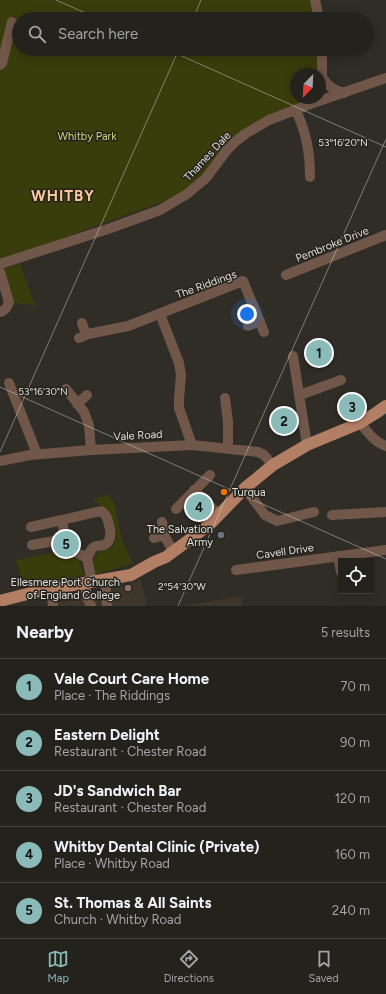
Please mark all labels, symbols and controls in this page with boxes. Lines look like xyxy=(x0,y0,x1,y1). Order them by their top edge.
search box xyxy=(12,12,374,56)
icon: search xyxy=(26,23,48,45)
text: Search here xyxy=(58,25,138,43)
north arrow xyxy=(290,68,326,104)
street label: Thames Dale xyxy=(181,129,233,184)
park label: Whitby Park xyxy=(57,130,117,143)
text: 53°16'20"N xyxy=(318,136,368,149)
district label: WHITBY xyxy=(31,187,95,205)
street label: Pembroke Drive xyxy=(294,224,371,265)
street label: The Riddings xyxy=(174,267,238,301)
your location xyxy=(237,304,257,324)
pin: 1 xyxy=(306,338,332,368)
text: 53°16'30"N xyxy=(18,385,68,398)
pin: 3 xyxy=(339,392,365,422)
pin: 2 xyxy=(271,406,297,436)
street label: Vale Road xyxy=(113,428,163,443)
place label: Turqua xyxy=(232,486,266,499)
marker: Turqua xyxy=(219,487,229,497)
pin: 4 xyxy=(186,492,212,522)
place label: The Salvation Army xyxy=(147,523,213,549)
pin: 5 xyxy=(53,529,79,559)
marker: The Salvation Army xyxy=(216,530,226,540)
street label: Cavell Drive xyxy=(255,541,315,562)
map controls xyxy=(338,558,374,594)
button: locate xyxy=(338,558,374,594)
place label: Ellesmere Port Church of England College xyxy=(10,576,120,602)
text: 2°54'30"W xyxy=(158,580,206,593)
marker: Ellesmere Port Church of England College xyxy=(123,583,133,593)
text: Nearby xyxy=(16,622,74,642)
text: 5 results xyxy=(321,625,370,640)
text: Vale Court Care Home xyxy=(54,670,209,688)
text: 1 xyxy=(26,679,32,694)
text: 70 m xyxy=(340,679,370,694)
text: Place · The Riddings xyxy=(54,688,170,703)
text: Eastern Delight xyxy=(54,726,160,744)
text: 2 xyxy=(25,735,33,750)
text: 90 m xyxy=(340,735,370,750)
text: Restaurant · Chester Road xyxy=(54,744,206,759)
text: JD's Sandwich Bar xyxy=(54,782,181,800)
text: 3 xyxy=(25,791,33,806)
text: 120 m xyxy=(335,791,370,806)
text: Restaurant · Chester Road xyxy=(54,800,206,815)
text: Whitby Dental Clinic (Private) xyxy=(54,838,260,856)
text: 4 xyxy=(25,847,33,862)
text: 160 m xyxy=(335,847,370,862)
text: Place · Whitby Road xyxy=(54,856,170,871)
text: St. Thomas & All Saints xyxy=(54,894,212,912)
text: 5 xyxy=(25,903,33,918)
text: 240 m xyxy=(332,903,370,918)
text: Church · Whitby Road xyxy=(54,912,181,927)
tab: Map xyxy=(47,948,69,985)
tab: Directions xyxy=(164,948,214,985)
tab: Saved xyxy=(308,948,339,985)

